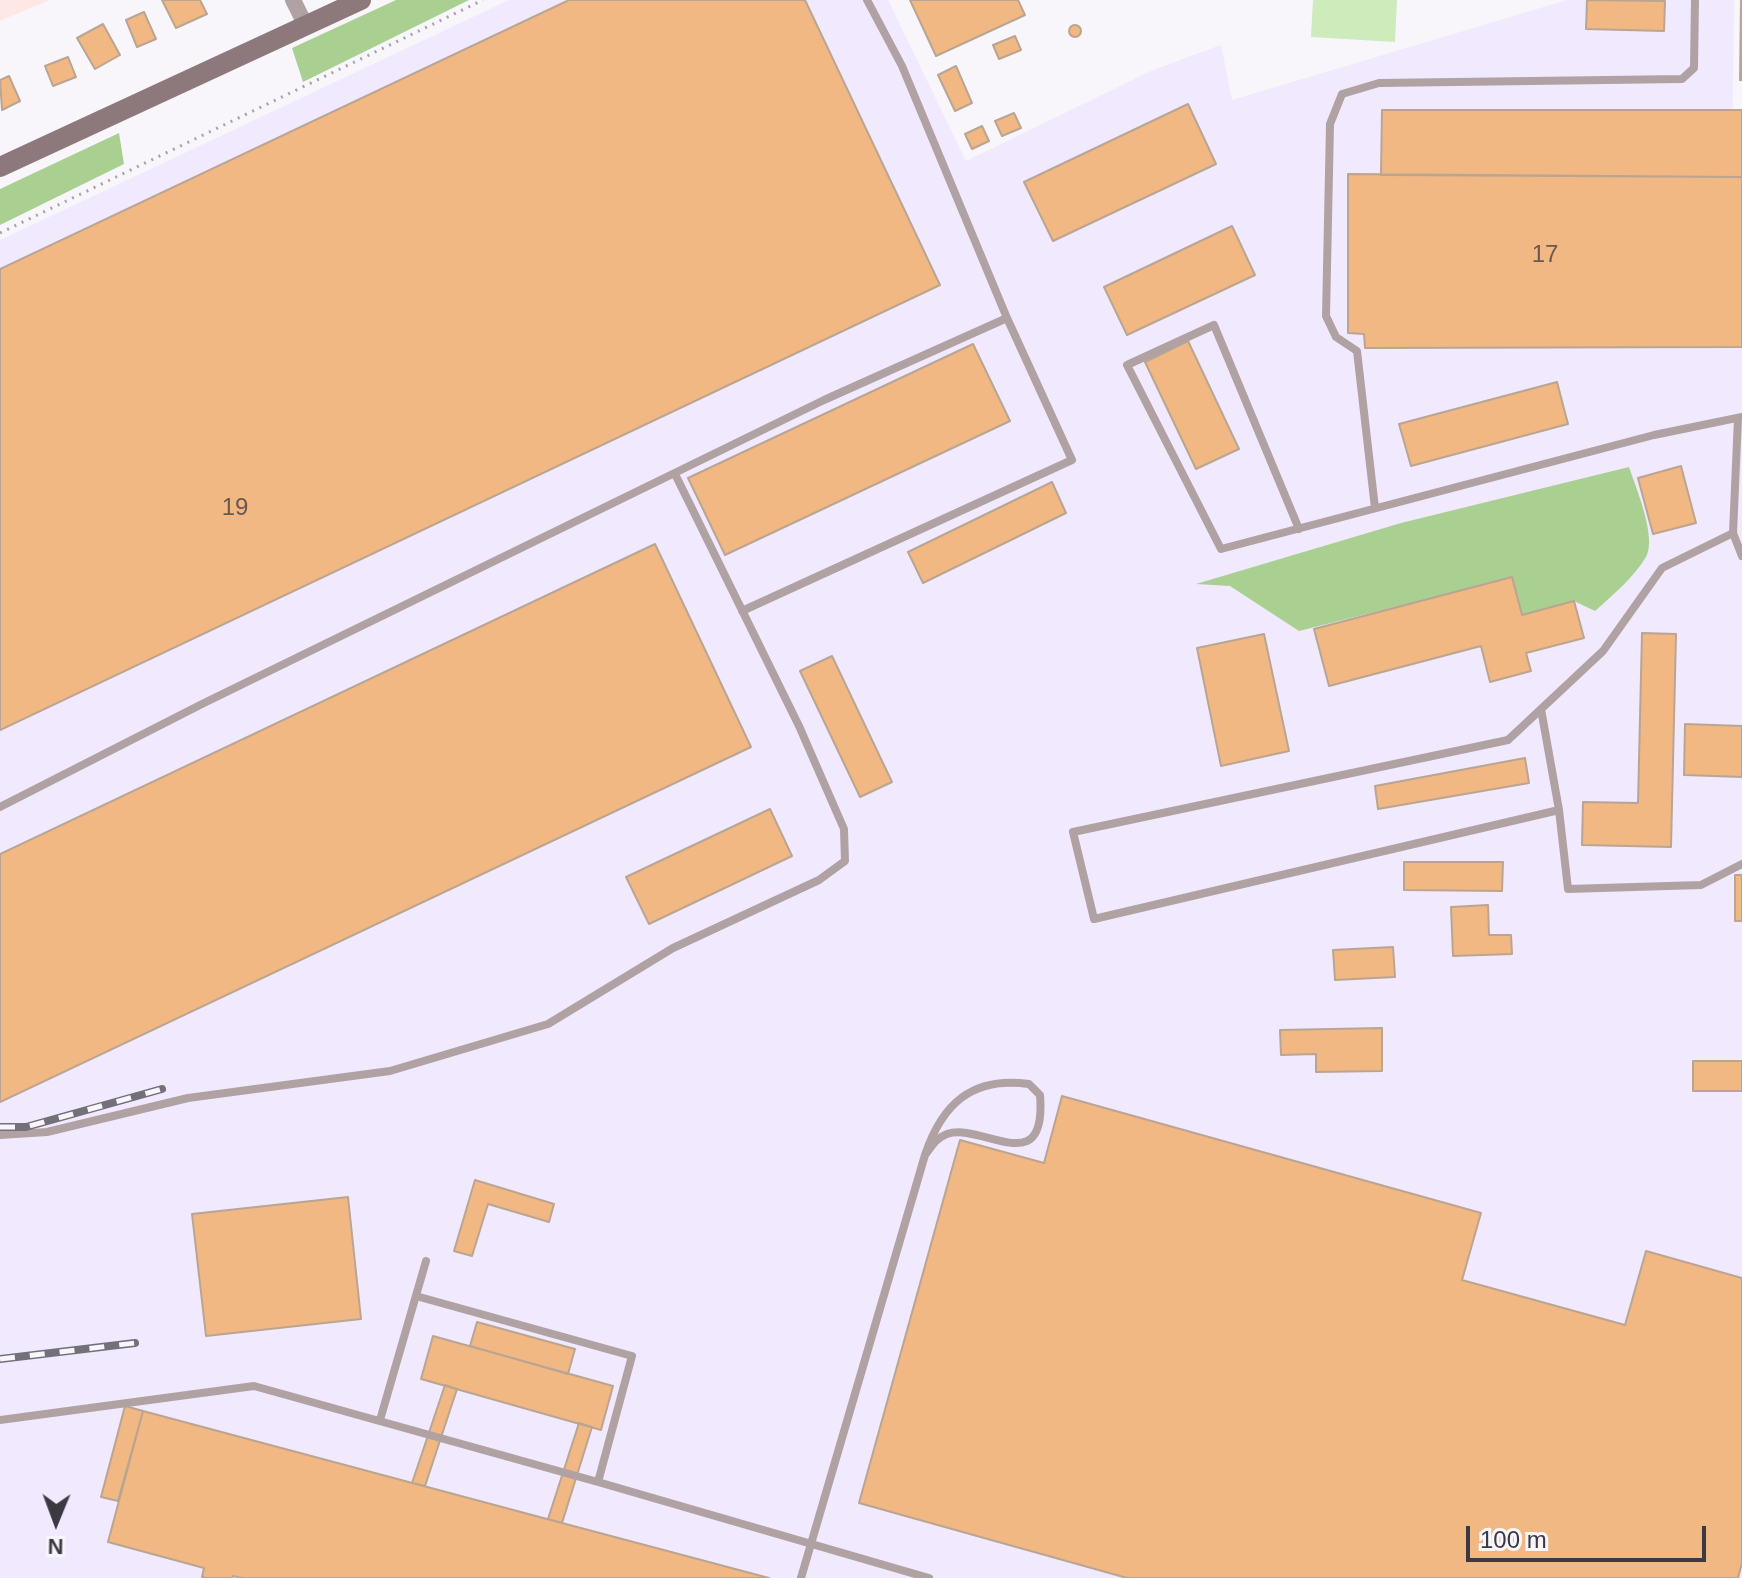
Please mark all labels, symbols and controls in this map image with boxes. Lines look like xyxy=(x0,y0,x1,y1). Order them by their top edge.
house number: 17 xyxy=(1532,241,1558,269)
house number: 19 xyxy=(222,494,248,522)
north arrow xyxy=(16,1482,96,1562)
scale bar xyxy=(1470,1510,1710,1560)
text: 100 m xyxy=(1480,1526,1547,1553)
text: N xyxy=(47,1534,64,1559)

